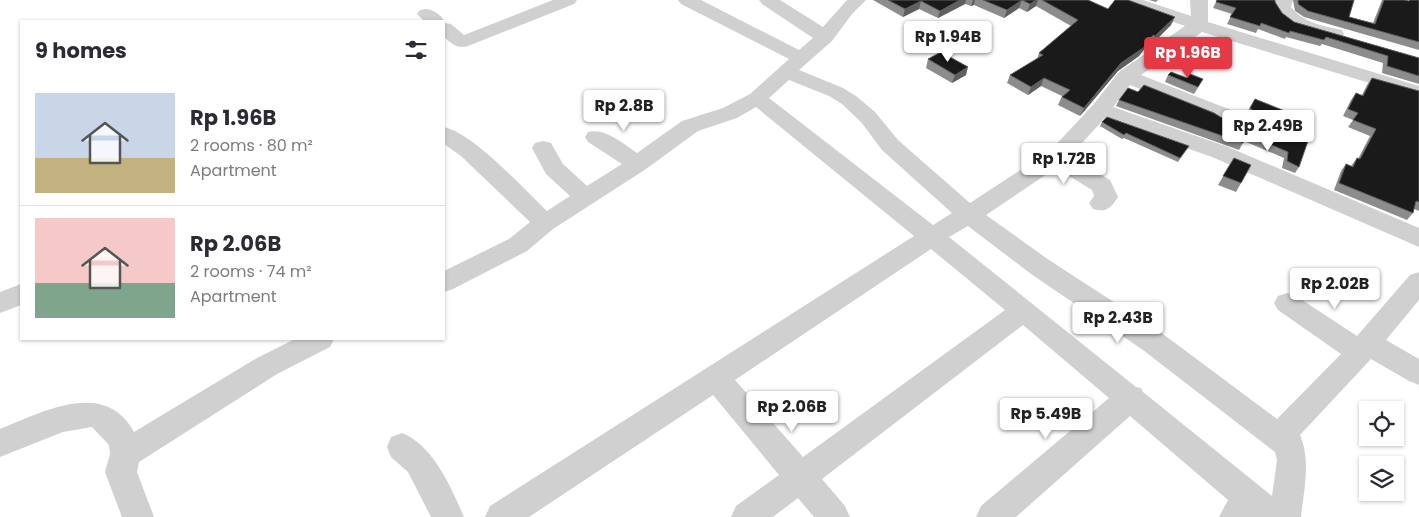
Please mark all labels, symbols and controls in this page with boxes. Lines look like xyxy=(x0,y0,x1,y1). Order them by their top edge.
pin: Rp 1.94B xyxy=(896,20,1000,63)
text: Rp 1.94B xyxy=(915,25,981,48)
text: 9 homes xyxy=(35,36,127,65)
icon: filters xyxy=(402,36,430,64)
pin: Rp 1.96B xyxy=(1136,36,1240,79)
text: Rp 1.96B xyxy=(1155,41,1221,64)
pin: Rp 2.8B xyxy=(578,90,670,132)
text: Rp 2.8B xyxy=(594,94,654,117)
text: Rp 1.96B xyxy=(190,103,276,132)
pin: Rp 2.49B xyxy=(1216,110,1320,152)
icon: home xyxy=(75,113,135,173)
text: Rp 2.49B xyxy=(1233,114,1303,137)
text: 2 rooms · 80 m² xyxy=(190,134,313,157)
pin: Rp 1.72B xyxy=(1012,142,1116,185)
text: Rp 1.72B xyxy=(1032,147,1096,170)
text: Apartment xyxy=(190,159,277,182)
text: Rp 2.06B xyxy=(190,229,281,258)
icon: home xyxy=(75,238,135,298)
text: 2 rooms · 74 m² xyxy=(190,260,312,283)
pin: Rp 2.02B xyxy=(1283,268,1387,310)
text: Rp 2.02B xyxy=(1301,272,1369,295)
text: Apartment xyxy=(190,285,277,308)
pin: Rp 2.43B xyxy=(1066,302,1170,344)
text: Rp 2.43B xyxy=(1083,306,1153,329)
pin: Rp 2.06B xyxy=(740,390,844,433)
text: Rp 2.06B xyxy=(757,395,827,418)
pin: Rp 5.49B xyxy=(994,398,1098,440)
map controls xyxy=(1359,401,1404,501)
button: locate xyxy=(1359,401,1404,446)
text: Rp 5.49B xyxy=(1011,402,1081,425)
button: layers xyxy=(1359,456,1404,501)

